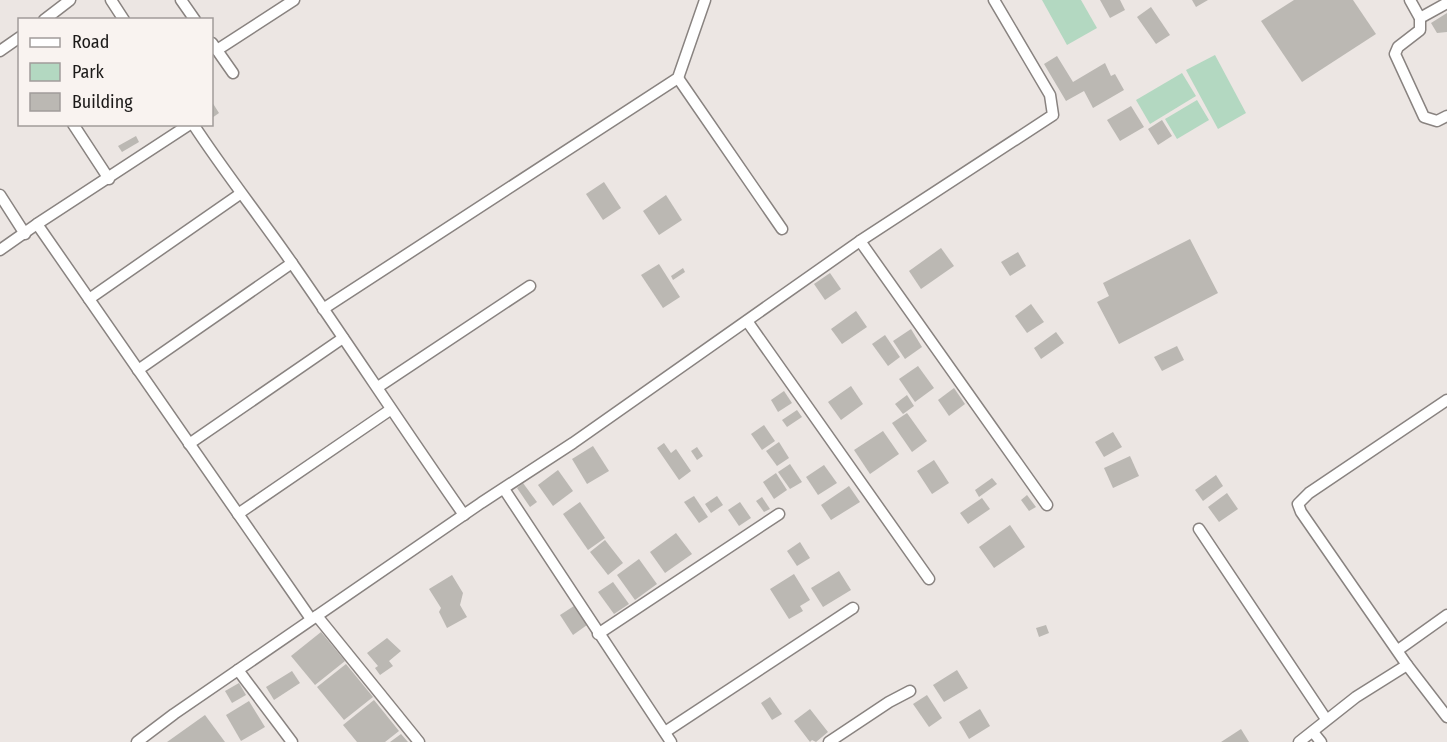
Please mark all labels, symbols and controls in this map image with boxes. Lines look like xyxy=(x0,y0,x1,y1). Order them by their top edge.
legend xyxy=(18,18,213,126)
text: Road xyxy=(72,31,109,53)
text: Park xyxy=(72,61,105,83)
text: Building xyxy=(72,91,133,113)

